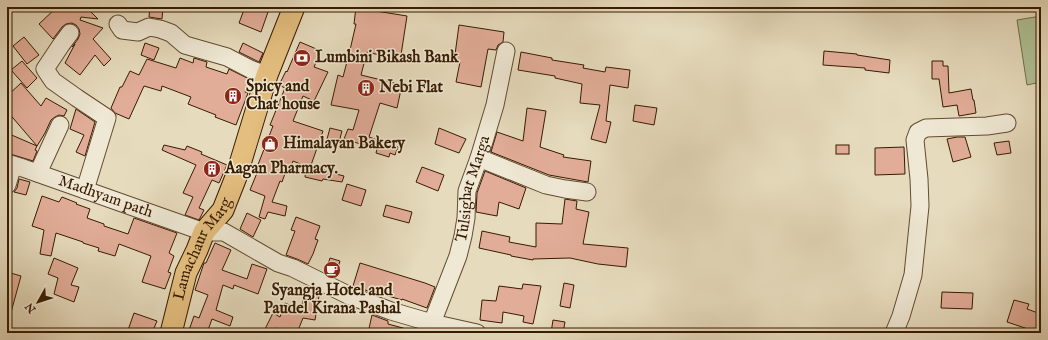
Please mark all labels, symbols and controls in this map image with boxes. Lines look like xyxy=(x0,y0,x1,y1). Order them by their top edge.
bank icon: Lumbini Bikash Bank xyxy=(292,48,312,68)
place label: Lumbini Bikash Bank xyxy=(315,48,459,68)
place label: Spicy and Chat house xyxy=(246,77,321,115)
building icon: Nebi Flat xyxy=(356,78,376,98)
place label: Nebi Flat xyxy=(378,78,443,98)
building icon: Spicy and Chat house xyxy=(223,86,243,106)
street label: Tulsighat Marga xyxy=(452,133,495,244)
shop icon: Himalayan Bakery xyxy=(260,134,280,154)
place label: Himalayan Bakery xyxy=(283,134,406,154)
building icon: Aagan Pharmacy. xyxy=(202,159,222,179)
place label: Aagan Pharmacy. xyxy=(224,159,338,179)
street label: Madhyam path xyxy=(55,171,156,223)
street label: Lamachaur Marg xyxy=(170,195,237,302)
cafe icon: Syangja Hotel and Paudel Kirana Pashal xyxy=(322,260,342,280)
place label: Syangja Hotel and Paudel Kirana Pashal xyxy=(263,281,401,319)
north arrow xyxy=(18,282,58,322)
text: N xyxy=(22,299,40,317)

